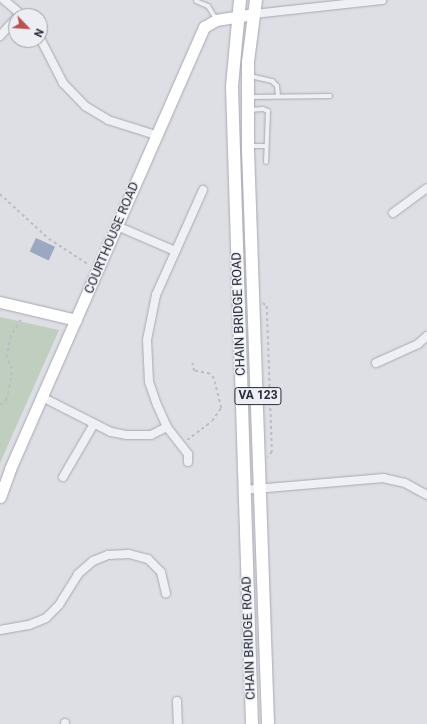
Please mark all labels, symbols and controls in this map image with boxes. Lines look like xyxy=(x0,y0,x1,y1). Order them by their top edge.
north arrow xyxy=(8,8,48,48)
text: N xyxy=(31,27,46,39)
street label: COURTHOUSE ROAD xyxy=(81,180,143,296)
street label: CHAIN BRIDGE ROAD xyxy=(229,252,249,376)
road number: VA 123 xyxy=(234,386,282,406)
street label: CHAIN BRIDGE ROAD xyxy=(239,576,259,700)

